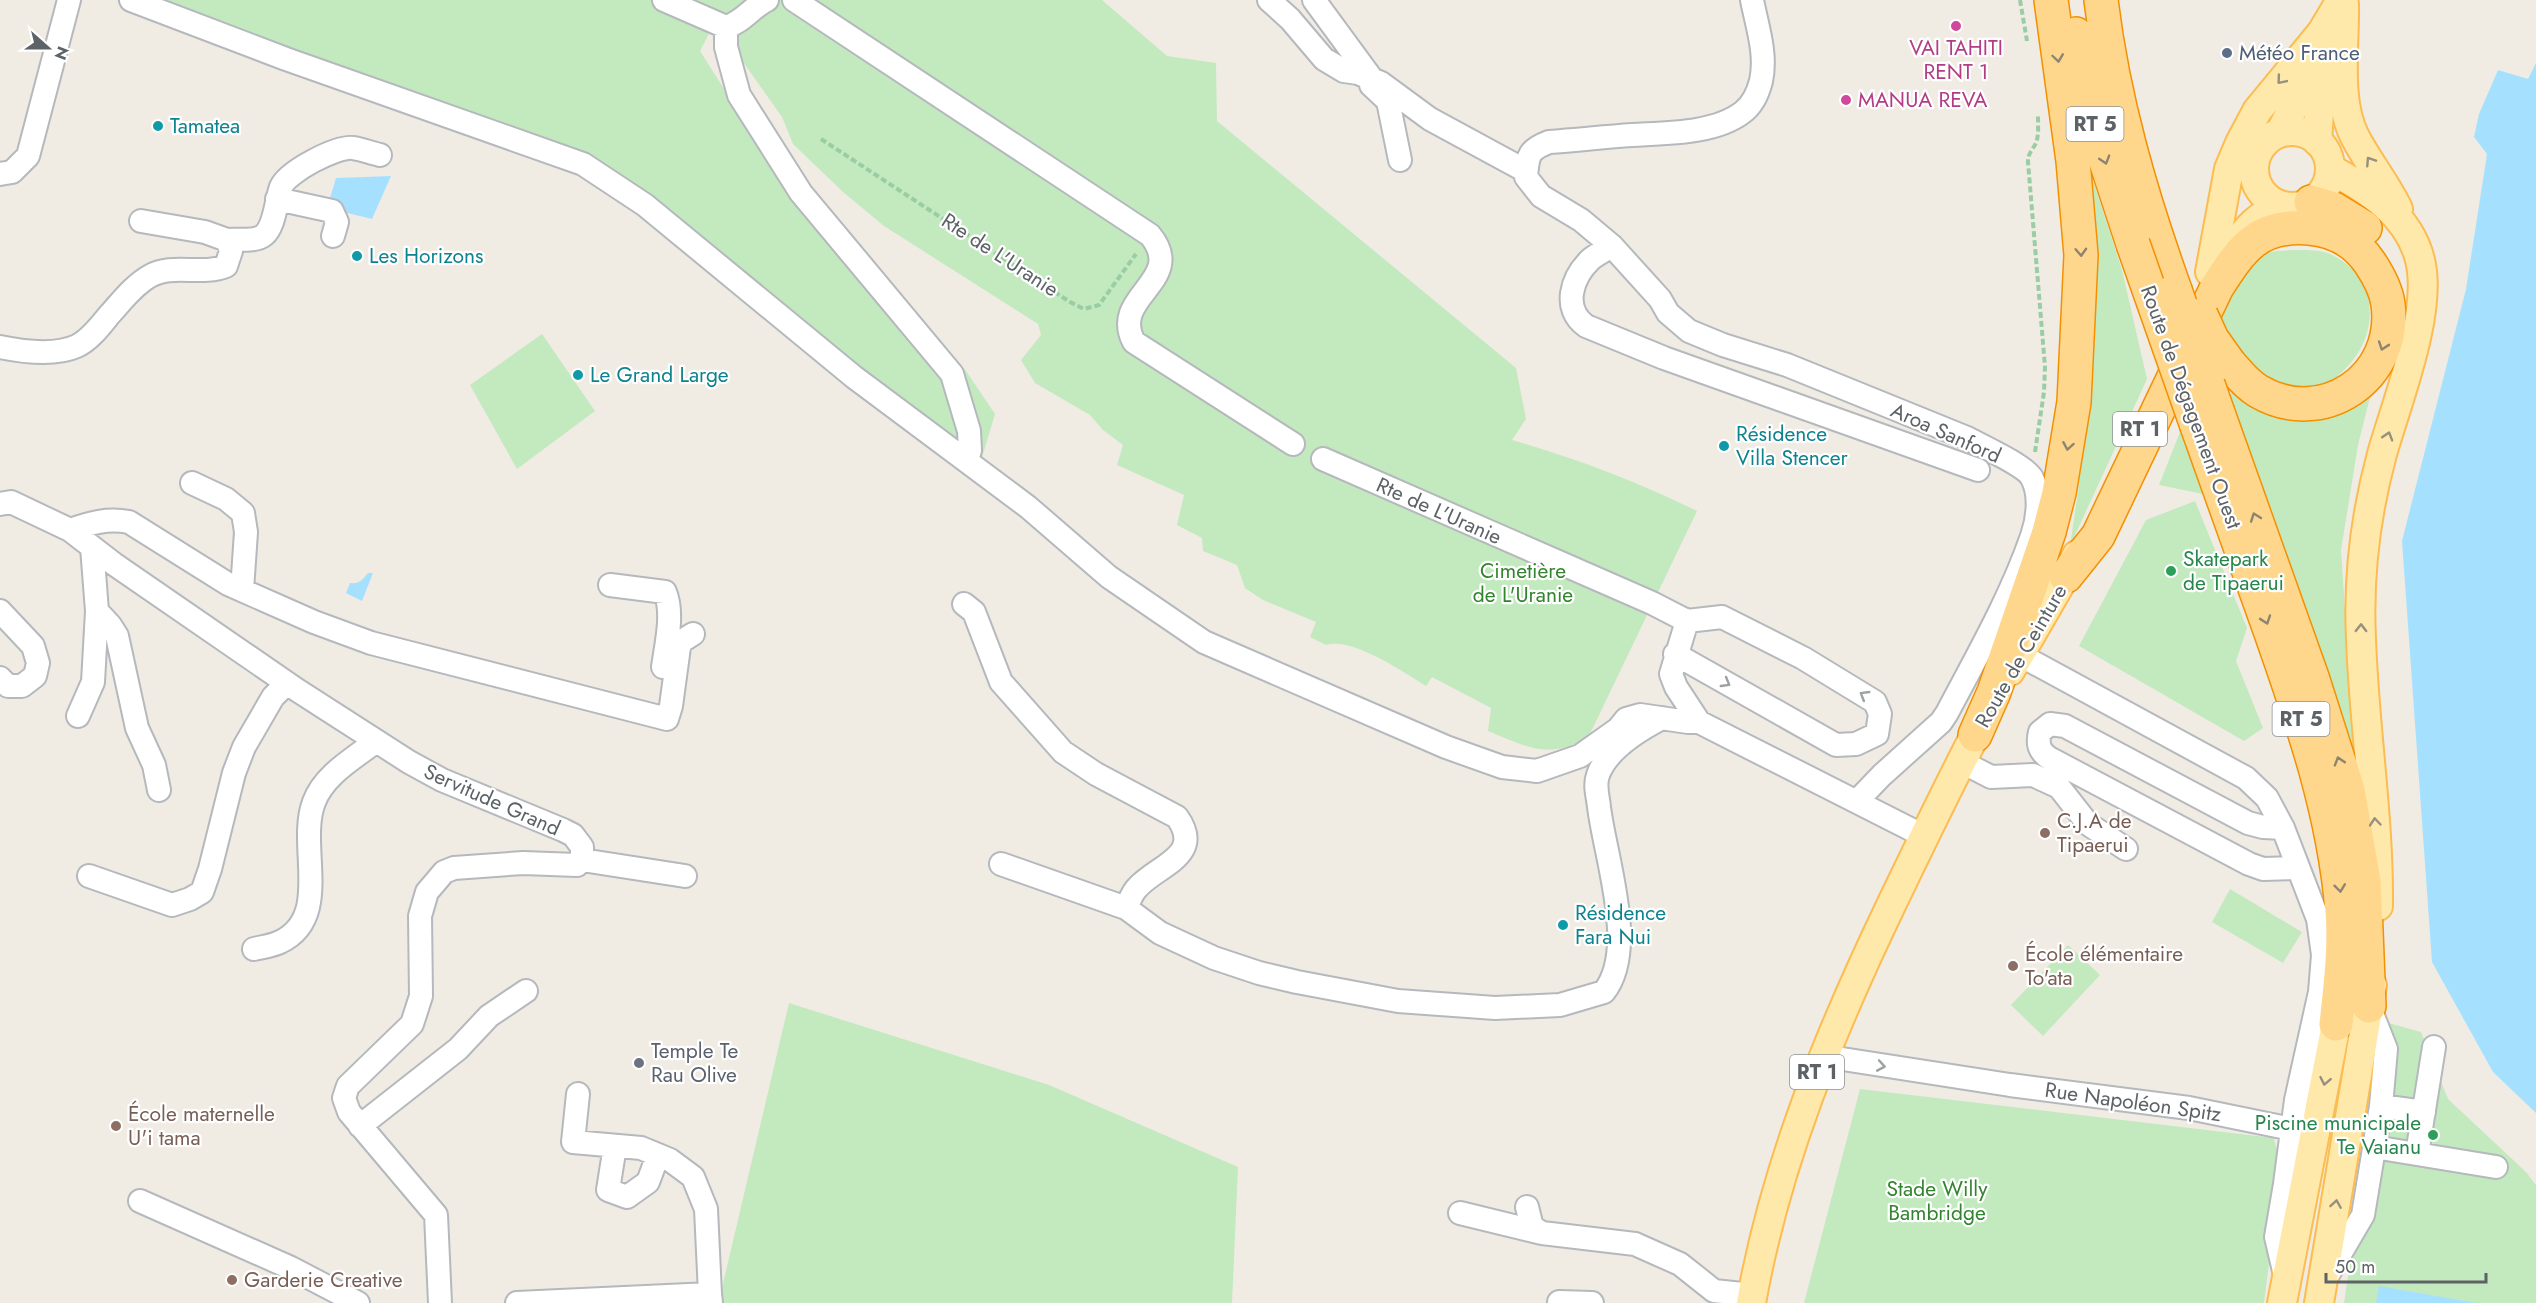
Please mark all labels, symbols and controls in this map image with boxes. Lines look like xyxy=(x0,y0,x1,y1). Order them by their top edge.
north arrow xyxy=(18,18,78,78)
marker: VAI TAHITI RENT 1 xyxy=(1949,19,1963,33)
place label: VAI TAHITI RENT 1 xyxy=(1909,33,2003,87)
place label: Météo France xyxy=(2239,38,2360,68)
text: N xyxy=(49,43,75,63)
marker: Météo France xyxy=(2220,46,2234,60)
one-way arrow xyxy=(2051,53,2063,63)
one-way arrow xyxy=(2277,73,2288,84)
place label: MANUA REVA xyxy=(1858,85,1988,115)
marker: MANUA REVA xyxy=(1839,93,1853,107)
road number: RT 5 xyxy=(2066,107,2124,141)
place label: Tamatea xyxy=(170,111,240,141)
marker: Tamatea xyxy=(151,119,165,133)
one-way arrow xyxy=(2098,154,2110,164)
one-way arrow xyxy=(2366,156,2377,167)
street label: Rte de L'Uranie xyxy=(936,206,1065,304)
place label: Les Horizons xyxy=(369,241,483,271)
one-way arrow xyxy=(2074,247,2087,256)
marker: Les Horizons xyxy=(350,249,364,263)
street label: Route de Dégagement Ouest xyxy=(2133,281,2249,533)
one-way arrow xyxy=(2377,340,2390,351)
place label: Le Grand Large xyxy=(590,360,729,390)
marker: Le Grand Large xyxy=(571,368,585,382)
street label: Aroa Sanford xyxy=(1886,395,2006,471)
road number: RT 1 xyxy=(2113,412,2167,446)
place label: Résidence Villa Stencer xyxy=(1736,419,1849,473)
one-way arrow xyxy=(2381,431,2393,442)
marker: Résidence Villa Stencer xyxy=(1717,439,1731,453)
one-way arrow xyxy=(2062,441,2075,451)
street label: Rte de L'Uranie xyxy=(1372,470,1507,552)
one-way arrow xyxy=(2250,512,2263,523)
place label: Skatepark de Tipaerui xyxy=(2183,544,2284,598)
park label: Cimetière de L'Uranie xyxy=(1473,556,1573,610)
marker: Skatepark de Tipaerui xyxy=(2164,564,2178,578)
street label: Route de Ceinture xyxy=(1968,579,2074,733)
one-way arrow xyxy=(2259,614,2272,625)
one-way arrow xyxy=(2355,623,2367,632)
one-way arrow xyxy=(1720,676,1730,687)
one-way arrow xyxy=(1860,691,1870,703)
road number: RT 5 xyxy=(2272,702,2330,736)
street label: Servitude Grand xyxy=(419,756,565,844)
one-way arrow xyxy=(2334,756,2346,767)
place label: C.J.A de Tipaerui xyxy=(2057,806,2132,860)
one-way arrow xyxy=(2369,818,2382,827)
marker: C.J.A de Tipaerui xyxy=(2038,826,2052,840)
one-way arrow xyxy=(2333,883,2345,893)
place label: Résidence Fara Nui xyxy=(1575,898,1666,952)
marker: Résidence Fara Nui xyxy=(1556,918,1570,932)
place label: École élémentaire To'ata xyxy=(2025,939,2183,993)
marker: École élémentaire To'ata xyxy=(2006,959,2020,973)
place label: Temple Te Rau Olive xyxy=(651,1036,738,1090)
road number: RT 1 xyxy=(1790,1055,1844,1089)
marker: Temple Te Rau Olive xyxy=(632,1056,646,1070)
one-way arrow xyxy=(1876,1059,1885,1071)
street label: Rue Napoléon Spitz xyxy=(2043,1075,2223,1129)
one-way arrow xyxy=(2319,1076,2332,1086)
place label: École maternelle U'i tama xyxy=(128,1099,275,1153)
place label: Piscine municipale Te Vaianu xyxy=(2255,1108,2421,1162)
marker: École maternelle U'i tama xyxy=(109,1119,123,1133)
marker: Piscine municipale Te Vaianu xyxy=(2426,1128,2440,1142)
park label: Stade Willy Bambridge xyxy=(1887,1174,1988,1228)
one-way arrow xyxy=(2329,1199,2342,1209)
scale bar xyxy=(2326,1246,2486,1284)
text: 50 m xyxy=(2335,1254,2375,1280)
place label: Garderie Creative xyxy=(244,1265,403,1295)
marker: Garderie Creative xyxy=(225,1273,239,1287)

